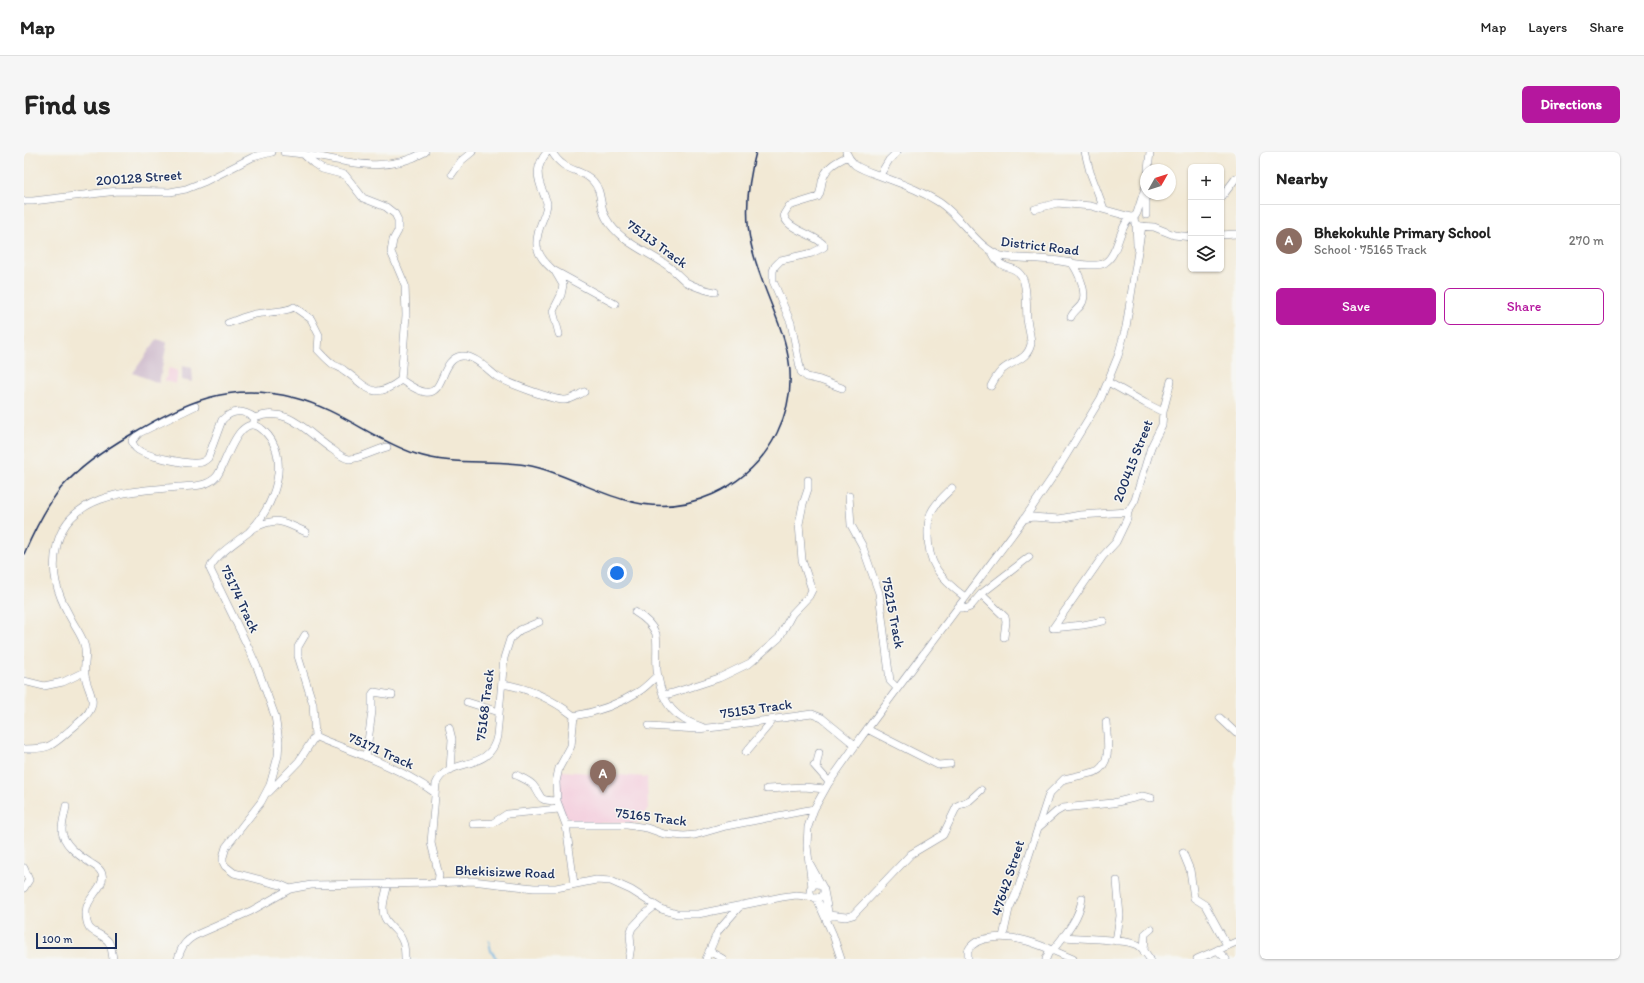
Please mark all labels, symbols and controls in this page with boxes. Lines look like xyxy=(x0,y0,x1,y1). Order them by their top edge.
text: Map xyxy=(20,16,55,39)
text: Map xyxy=(1481,19,1506,36)
text: Layers xyxy=(1528,19,1567,36)
text: Share xyxy=(1589,19,1624,36)
button: Directions xyxy=(1522,86,1620,123)
text: Find us xyxy=(24,87,111,121)
north arrow xyxy=(1140,164,1176,200)
map controls xyxy=(1188,164,1224,272)
button: + xyxy=(1188,164,1224,200)
street label: 200128 Street xyxy=(95,167,183,189)
text: Nearby xyxy=(1276,168,1328,188)
button: − xyxy=(1188,200,1224,236)
street label: 75113 Track xyxy=(623,216,691,272)
text: Bhekokuhle Primary School xyxy=(1314,224,1491,242)
street label: District Road xyxy=(1000,233,1081,259)
text: A xyxy=(1285,233,1293,248)
text: 270 m xyxy=(1569,233,1604,248)
button: layers xyxy=(1188,236,1224,272)
text: School · 75165 Track xyxy=(1314,242,1427,257)
button: Save xyxy=(1276,288,1436,325)
button: Share xyxy=(1444,288,1604,325)
street label: 200415 Street xyxy=(1109,417,1157,505)
street label: 75174 Track xyxy=(217,563,263,636)
your location xyxy=(607,563,627,583)
street label: 75215 Track xyxy=(878,576,908,651)
street label: 75168 Track xyxy=(472,667,498,742)
street label: 75153 Track xyxy=(719,695,794,722)
street label: 75171 Track xyxy=(345,729,417,773)
pin: A xyxy=(590,760,616,793)
street label: 75165 Track xyxy=(614,804,689,830)
street label: 47642 Street xyxy=(988,838,1028,918)
street label: Bhekisizwe Road xyxy=(455,862,556,882)
scale bar xyxy=(36,931,117,950)
text: 100 m xyxy=(42,933,72,946)

